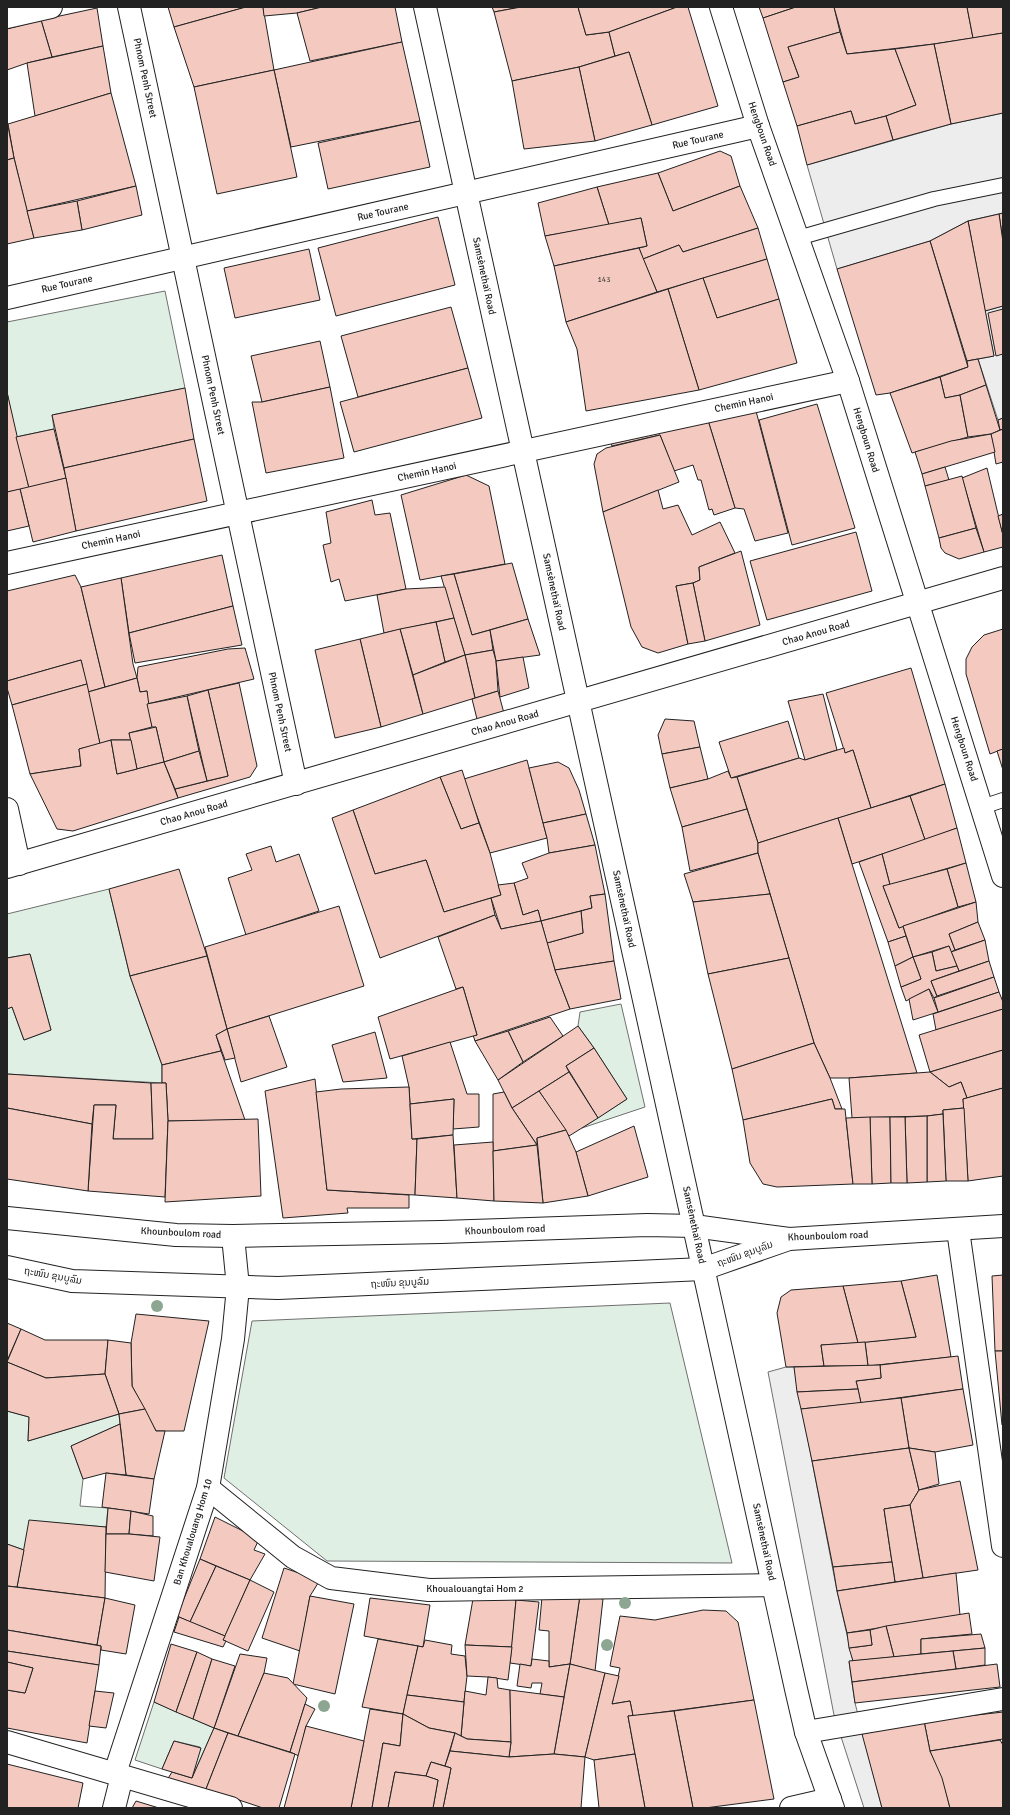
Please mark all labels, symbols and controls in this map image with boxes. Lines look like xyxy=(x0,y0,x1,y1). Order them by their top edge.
street label: Phnom Penh Street xyxy=(131,37,159,120)
street label: Hengboun Road xyxy=(745,100,779,168)
street label: Rue Tourane xyxy=(671,128,725,152)
street label: Rue Tourane xyxy=(356,200,410,224)
street label: Samsènethaï Road xyxy=(470,236,498,316)
street label: Rue Tourane xyxy=(40,272,94,296)
house number: 143 xyxy=(598,274,610,284)
street label: Phnom Penh Street xyxy=(199,354,227,437)
street label: Chemin Hanoi xyxy=(713,391,775,415)
street label: Hengboun Road xyxy=(850,406,882,474)
street label: Chemin Hanoi xyxy=(396,460,458,484)
street label: Chemin Hanoi xyxy=(80,528,142,552)
street label: Samsènethaï Road xyxy=(540,552,568,632)
street label: Chao Anou Road xyxy=(781,618,851,648)
street label: Phnom Penh Street xyxy=(266,671,294,754)
street label: Chao Anou Road xyxy=(470,708,540,738)
street label: Hengboun Road xyxy=(948,715,980,783)
street label: Chao Anou Road xyxy=(159,798,229,828)
street label: Samsènethaï Road xyxy=(610,869,638,949)
street label: Samsènethaï Road xyxy=(680,1185,708,1265)
street label: Khounboulom road xyxy=(464,1223,546,1237)
street label: Khounboulom road xyxy=(140,1225,222,1241)
street label: Khounboulom road xyxy=(787,1229,869,1243)
street label: ຖະໜົນ ຂຸນບູລົມ xyxy=(715,1238,775,1271)
street label: ຖະໜົນ ຂຸນບູລົມ xyxy=(23,1265,83,1288)
street label: ຖະໜົນ ຂຸນບູລົມ xyxy=(370,1275,430,1292)
street label: Ban Khoualouang Hom 10 xyxy=(171,1477,215,1587)
street label: Samsènethaï Road xyxy=(750,1502,778,1582)
street label: Khoualouangtai Hom 2 xyxy=(426,1583,524,1595)

